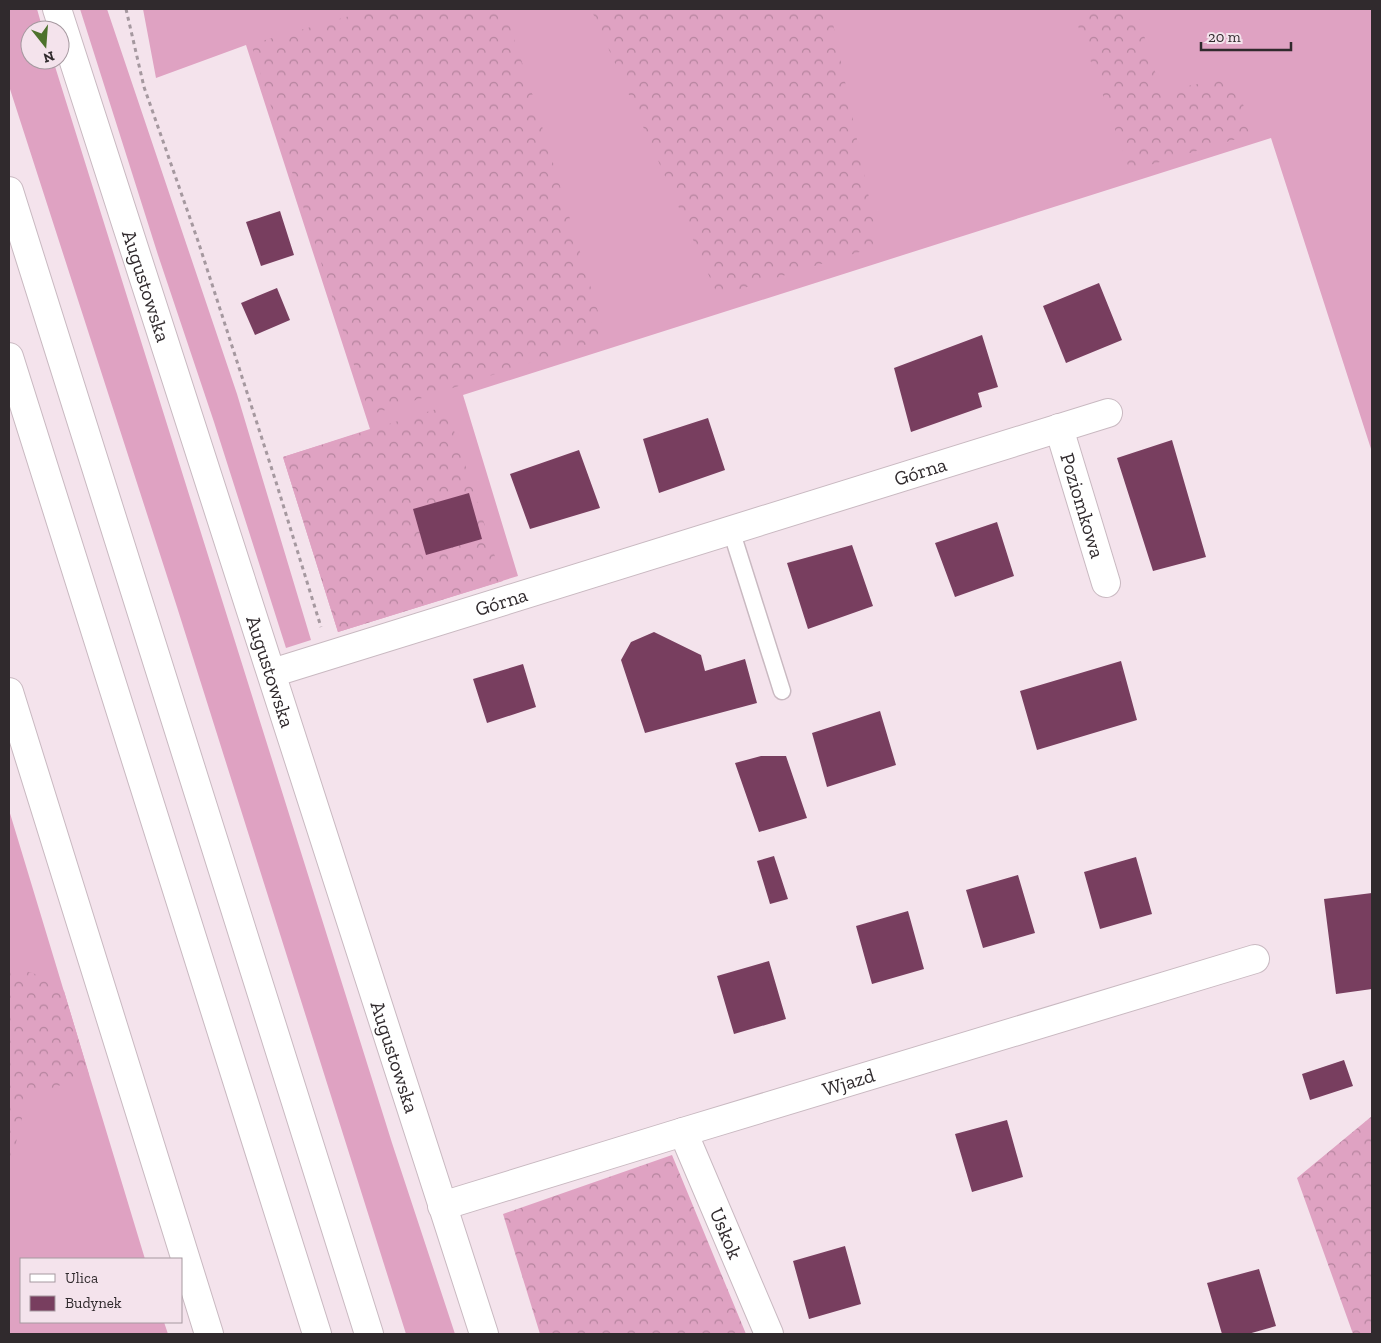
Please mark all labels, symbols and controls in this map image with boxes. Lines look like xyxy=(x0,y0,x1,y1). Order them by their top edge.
north arrow xyxy=(20,20,70,70)
scale bar xyxy=(1201,20,1291,52)
text: 20 m xyxy=(1208,28,1241,46)
text: N xyxy=(41,47,56,67)
street label: Augustowska xyxy=(117,227,176,345)
street label: Poziomkowa xyxy=(1055,450,1110,561)
street label: Górna xyxy=(891,452,950,491)
street label: Górna xyxy=(472,582,531,621)
street label: Augustowska xyxy=(241,612,300,731)
street label: Augustowska xyxy=(365,998,424,1116)
street label: Wjazd xyxy=(819,1063,878,1101)
street label: Uskok xyxy=(705,1204,748,1263)
legend xyxy=(20,1258,182,1323)
text: Ulica xyxy=(65,1269,98,1287)
text: Budynek xyxy=(65,1294,122,1312)

